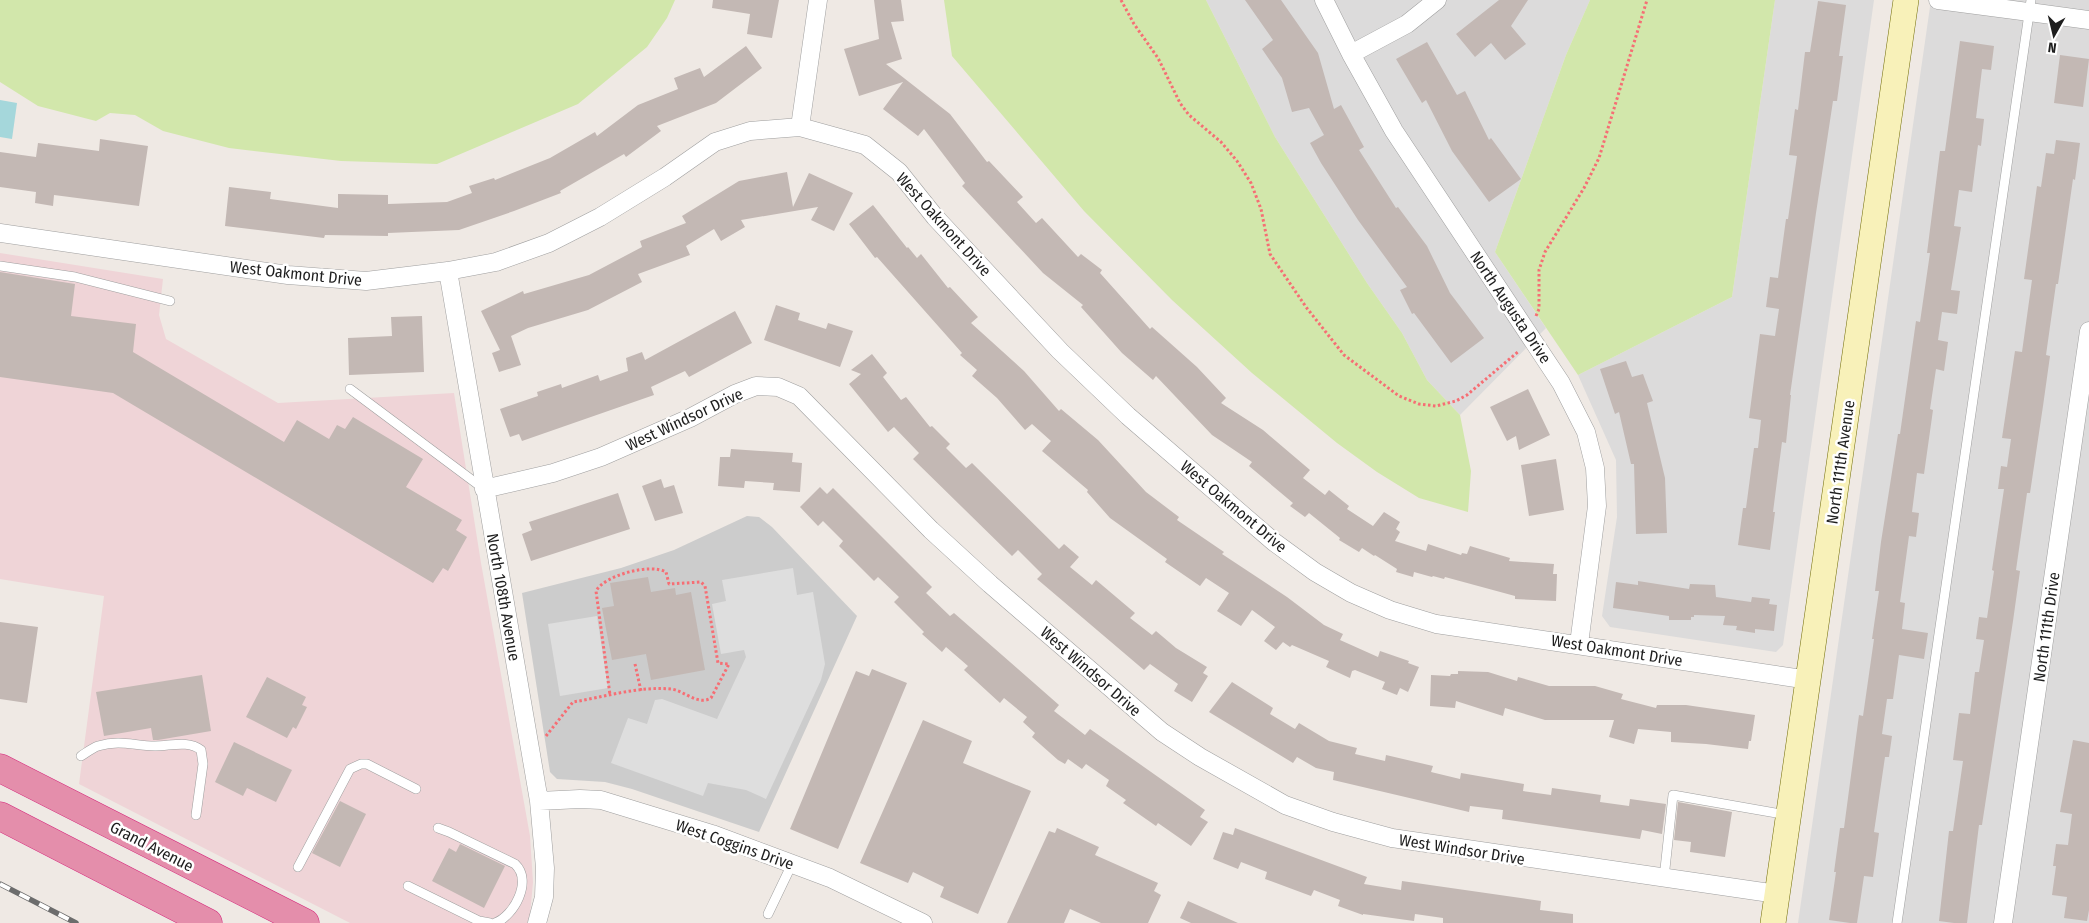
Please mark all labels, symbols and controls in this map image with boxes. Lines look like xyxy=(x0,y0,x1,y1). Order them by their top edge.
north arrow xyxy=(2029,10,2079,60)
text: N xyxy=(2047,38,2058,56)
street label: West Oakmont Drive xyxy=(892,169,995,280)
street label: North Augusta Drive xyxy=(1466,248,1555,367)
street label: West Oakmont Drive xyxy=(229,257,363,290)
street label: West Windsor Drive xyxy=(623,384,746,455)
street label: North 111th Avenue xyxy=(1822,399,1859,525)
street label: West Oakmont Drive xyxy=(1177,456,1291,556)
street label: North 108th Avenue xyxy=(483,532,524,662)
street label: North 111th Drive xyxy=(2029,571,2064,683)
street label: West Windsor Drive xyxy=(1036,623,1145,720)
street label: West Oakmont Drive xyxy=(1550,631,1684,670)
street label: West Coggins Drive xyxy=(673,815,797,874)
street label: Grand Avenue xyxy=(107,817,197,876)
street label: West Windsor Drive xyxy=(1398,830,1526,869)

